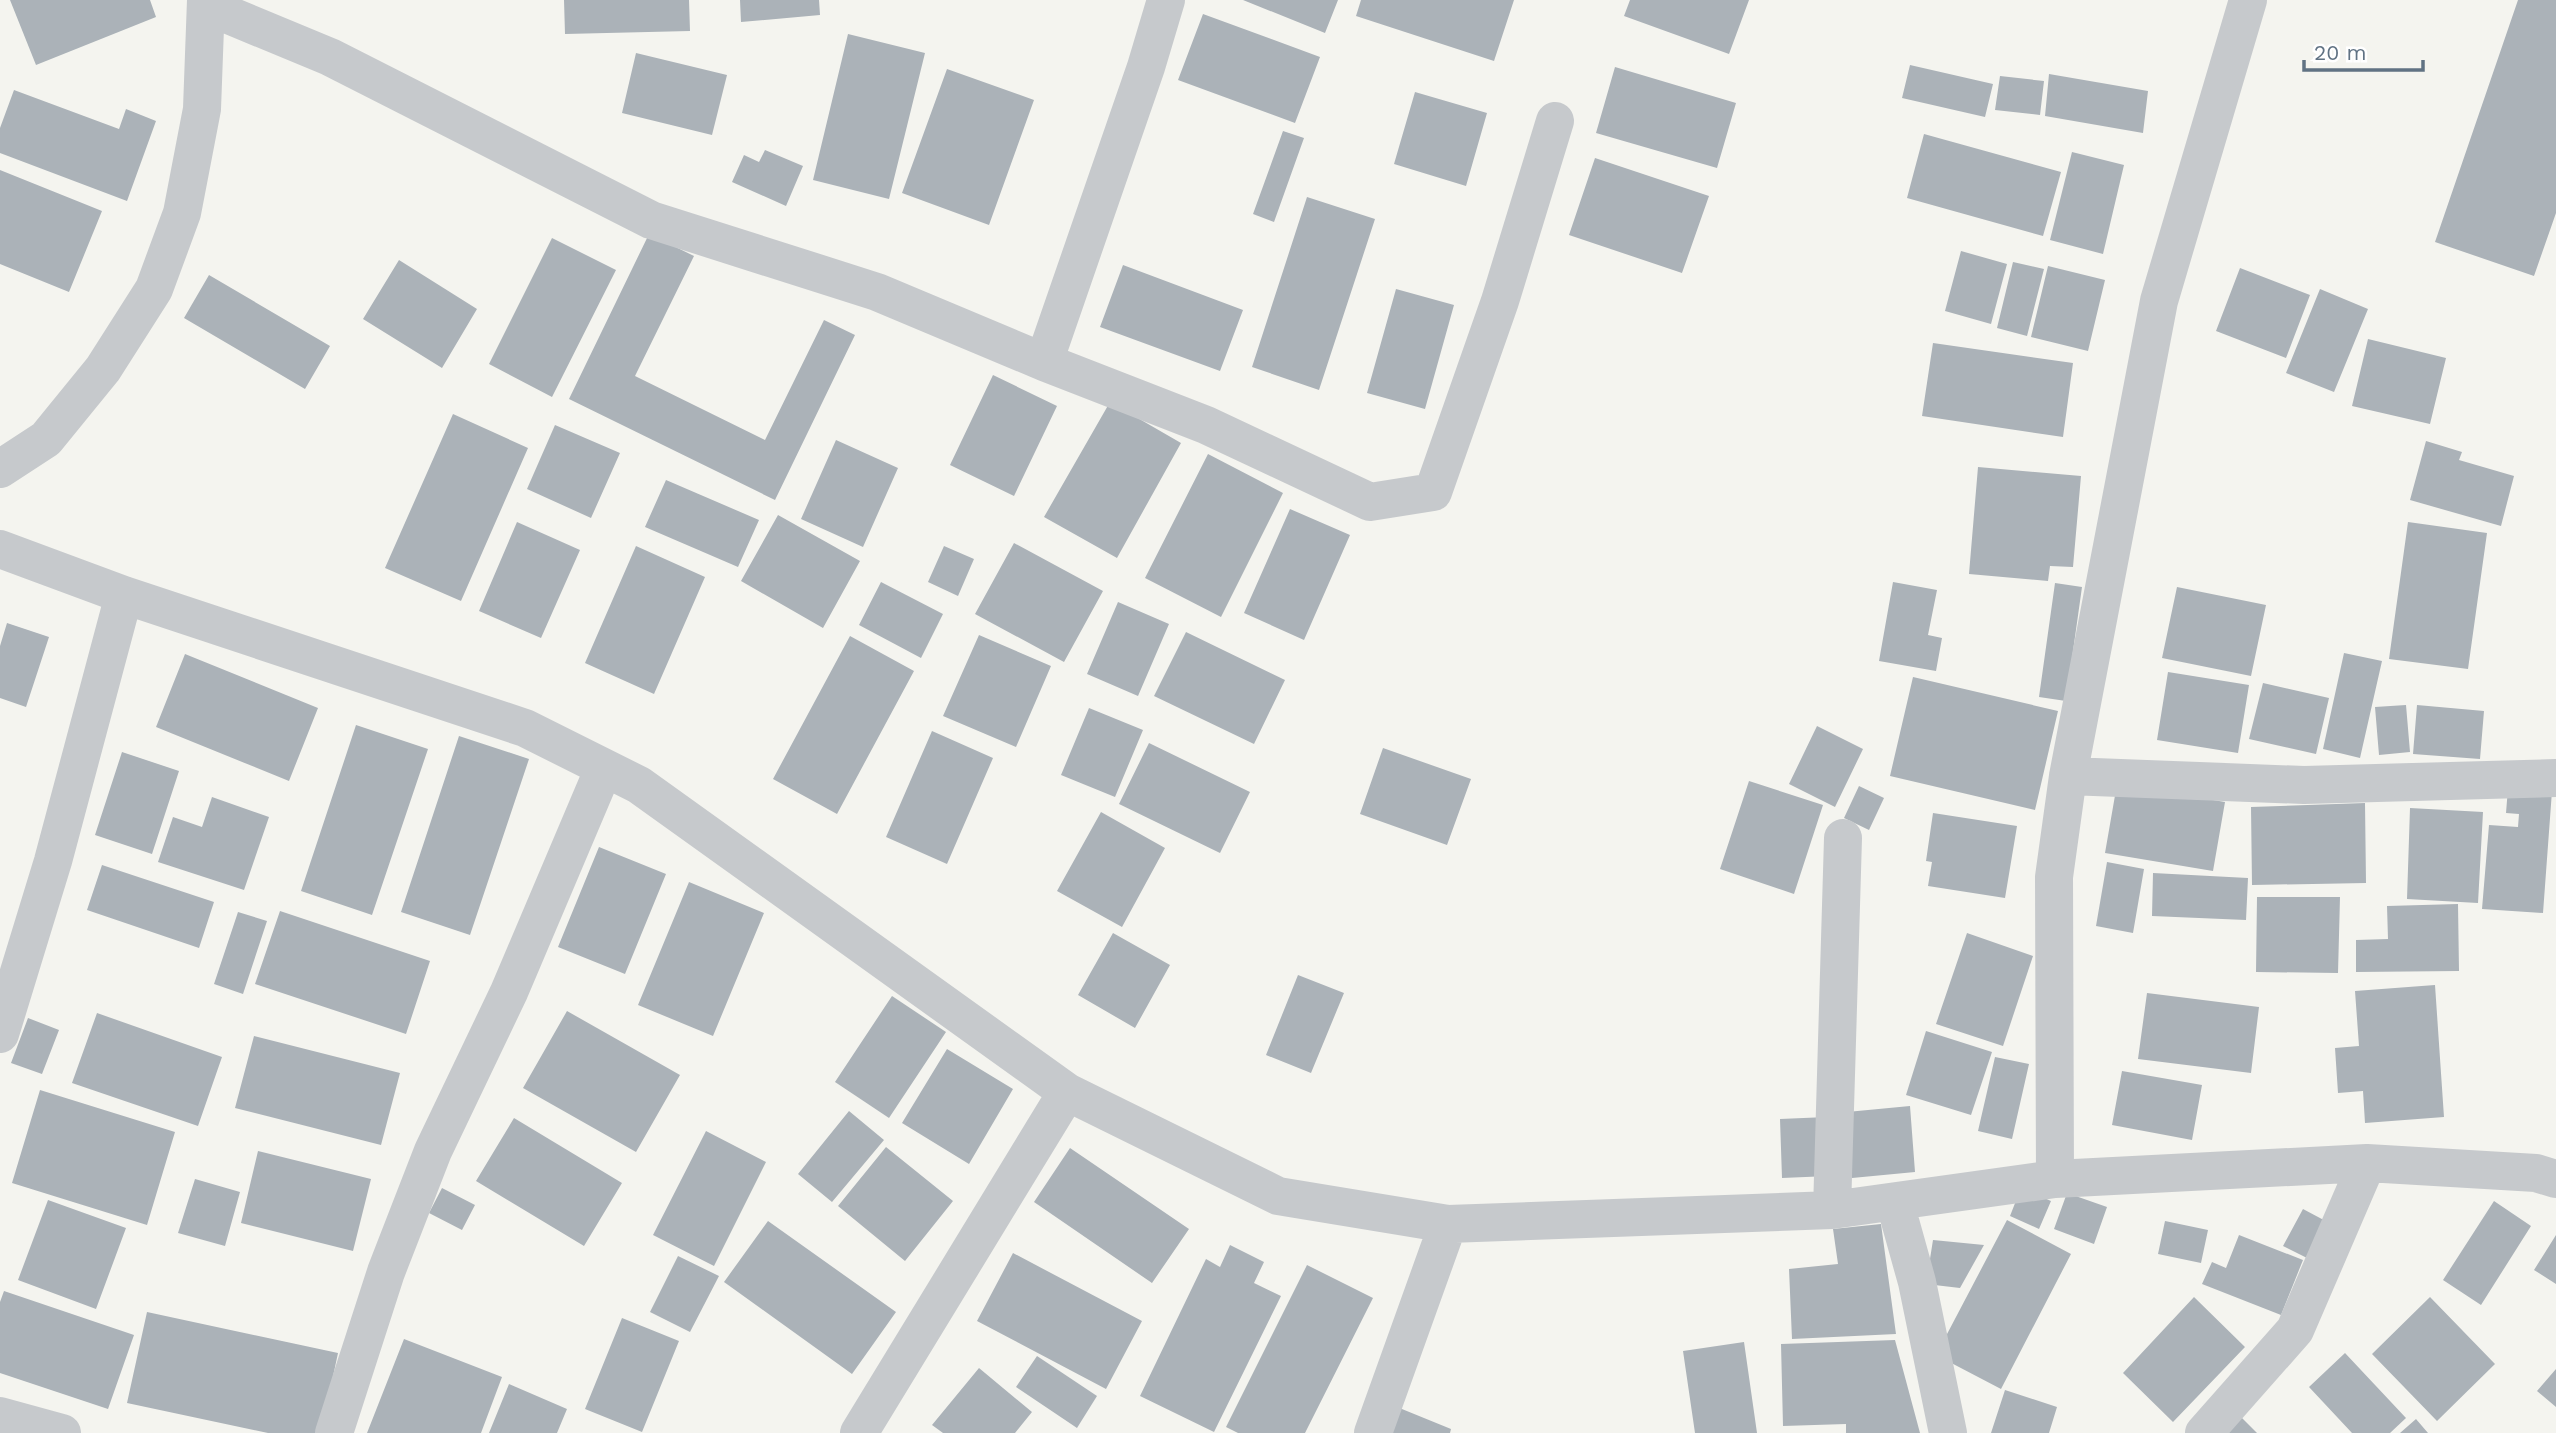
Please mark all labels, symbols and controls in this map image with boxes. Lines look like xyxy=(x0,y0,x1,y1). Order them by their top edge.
scale bar xyxy=(2304,28,2423,72)
text: 20 m xyxy=(2314,40,2366,65)

